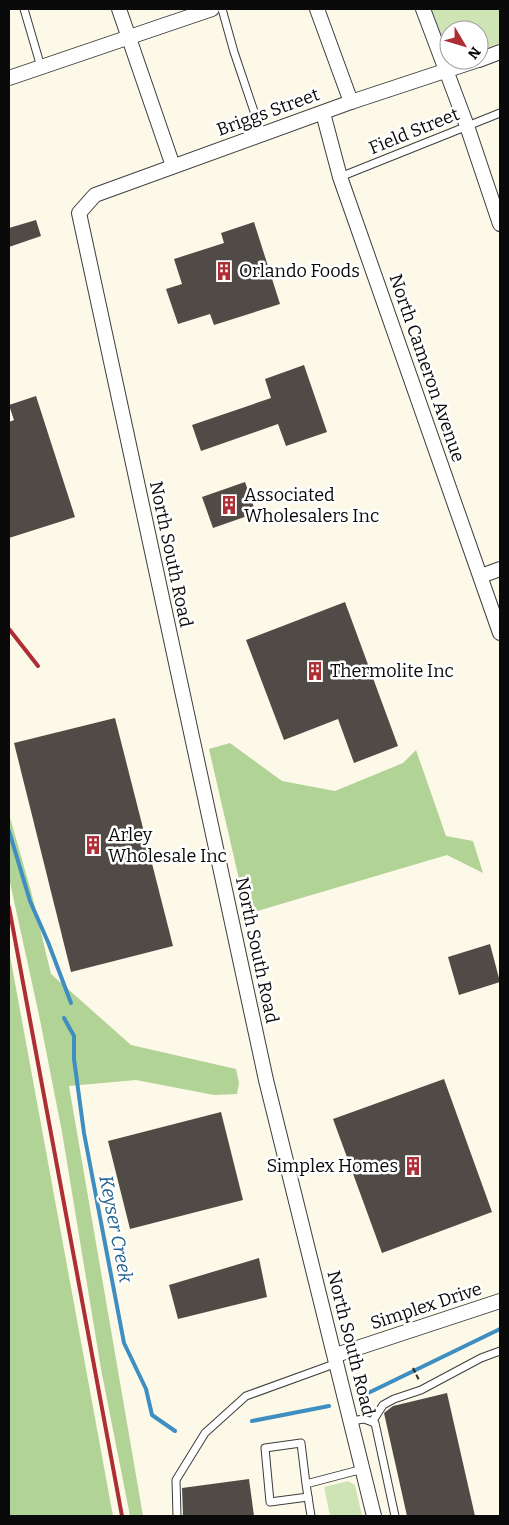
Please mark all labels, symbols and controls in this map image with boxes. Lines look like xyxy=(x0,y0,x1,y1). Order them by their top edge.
north arrow xyxy=(439,20,489,70)
text: N xyxy=(464,43,484,62)
street label: Briggs Street xyxy=(214,83,323,141)
street label: Field Street xyxy=(366,103,463,159)
building icon: Orlando Foods xyxy=(213,260,235,282)
place label: Orlando Foods xyxy=(239,260,360,282)
street label: North Cameron Avenue xyxy=(384,271,470,465)
street label: North South Road xyxy=(145,479,197,629)
place label: Associated Wholesalers Inc xyxy=(244,484,379,527)
building icon: Associated Wholesalers Inc xyxy=(218,494,240,516)
building icon: Thermolite Inc xyxy=(304,660,326,682)
place label: Thermolite Inc xyxy=(330,660,454,682)
place label: Arley Wholesale Inc xyxy=(108,824,227,867)
building icon: Arley Wholesale Inc xyxy=(82,834,104,856)
street label: North South Road xyxy=(231,875,283,1025)
place label: Simplex Homes xyxy=(267,1155,398,1177)
building icon: Simplex Homes xyxy=(402,1155,424,1177)
water label: Keyser Creek xyxy=(94,1173,138,1285)
street label: North South Road xyxy=(322,1268,380,1418)
street label: Simplex Drive xyxy=(368,1278,484,1334)

